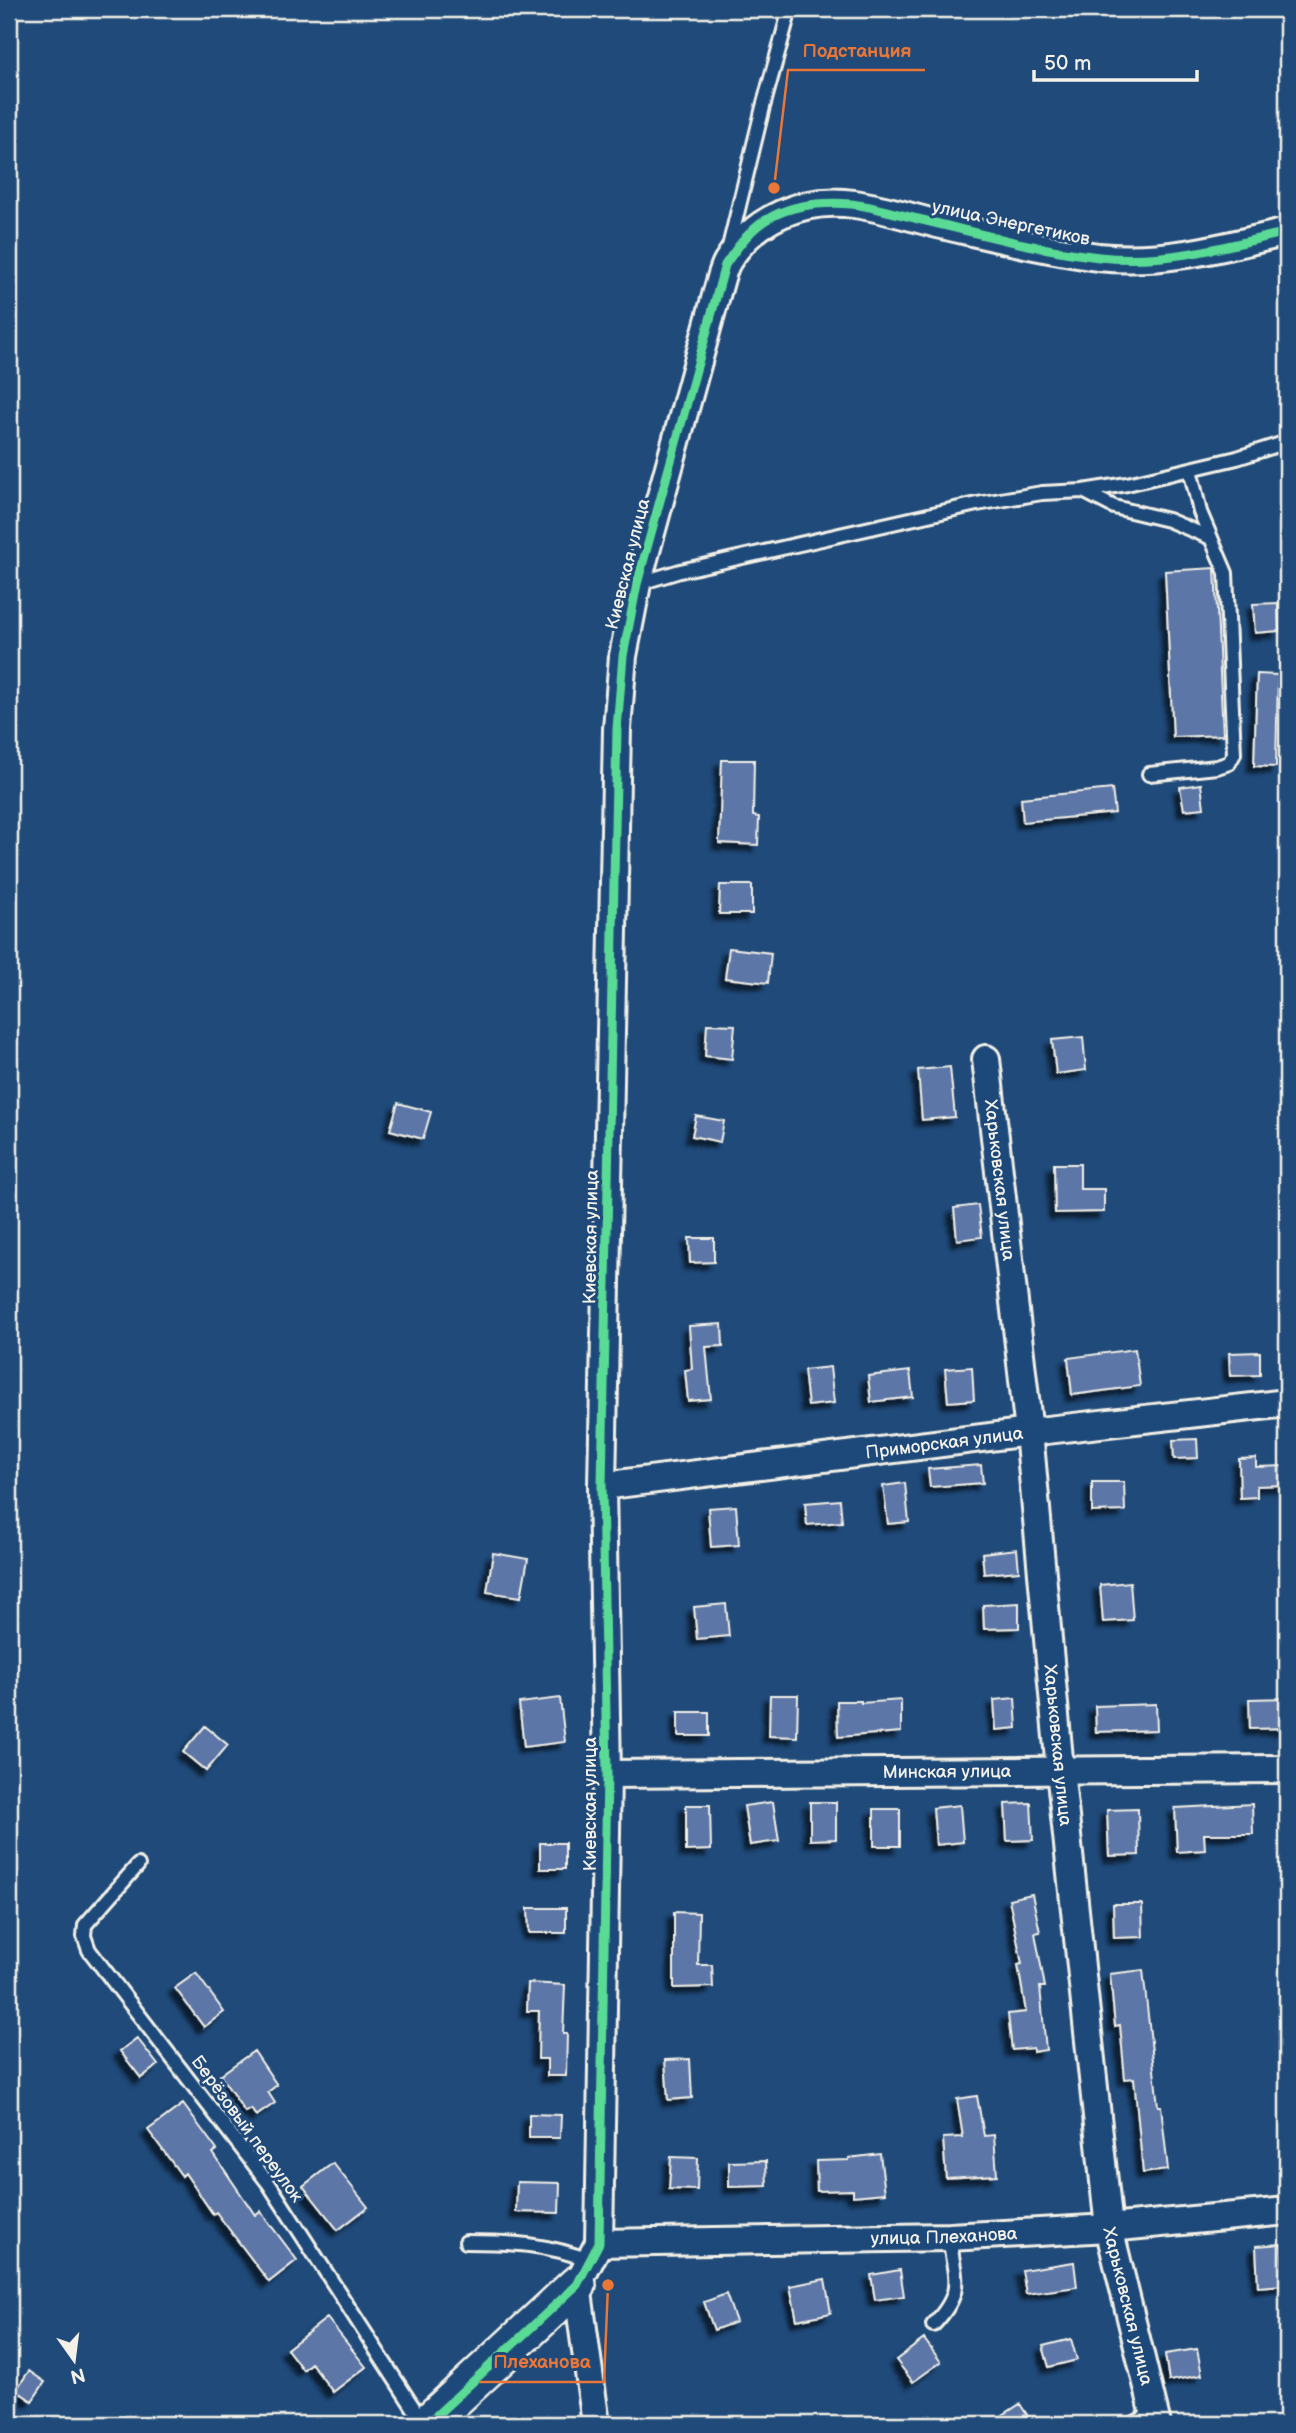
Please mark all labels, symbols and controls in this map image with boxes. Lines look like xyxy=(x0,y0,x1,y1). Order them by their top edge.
callout: Подстанция xyxy=(788,30,925,70)
scale bar xyxy=(1034,38,1196,82)
text: Подстанция xyxy=(803,40,911,63)
text: 50 m xyxy=(1044,51,1091,76)
street label: улица Энергетиков xyxy=(930,196,1092,250)
street label: Киевская улица xyxy=(602,496,655,632)
street label: Харьковская улица xyxy=(980,1098,1020,1262)
street label: Киевская улица xyxy=(579,1169,603,1304)
street label: Приморская улица xyxy=(864,1422,1025,1463)
street label: Харьковская улица xyxy=(1040,1663,1076,1827)
street label: Киевская улица xyxy=(580,1736,601,1871)
street label: Минская улица xyxy=(883,1761,1012,1782)
street label: Берёзовый переулок xyxy=(187,2052,308,2207)
street label: улица Плеханова xyxy=(870,2223,1018,2249)
street label: Харьковская улица xyxy=(1099,2225,1158,2388)
north arrow xyxy=(38,2324,108,2394)
callout: Плеханова xyxy=(479,2342,604,2382)
text: Плеханова xyxy=(493,2351,592,2374)
text: N xyxy=(68,2362,87,2388)

